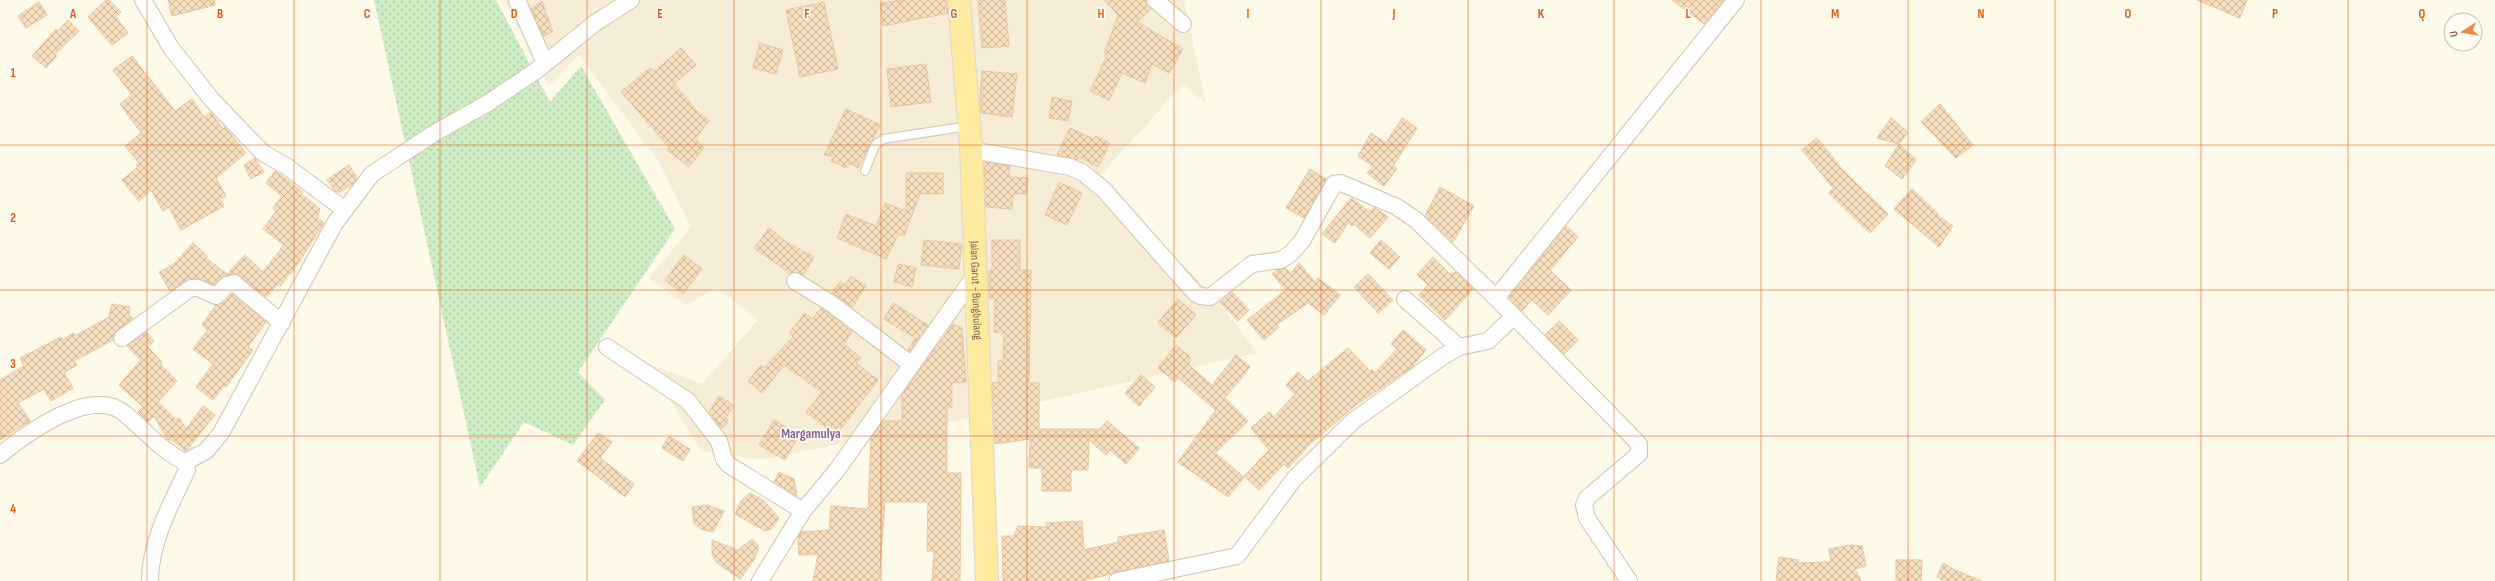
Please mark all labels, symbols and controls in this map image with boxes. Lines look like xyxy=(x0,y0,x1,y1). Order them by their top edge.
text: A xyxy=(69,6,77,22)
text: B xyxy=(217,6,223,22)
text: C xyxy=(364,6,371,22)
text: D xyxy=(511,6,518,22)
text: E xyxy=(657,6,663,22)
text: F xyxy=(804,6,810,22)
text: G xyxy=(951,6,958,22)
text: H xyxy=(1098,6,1105,22)
text: I xyxy=(1247,6,1250,22)
text: J xyxy=(1392,6,1396,22)
text: K xyxy=(1538,6,1545,22)
text: L xyxy=(1685,6,1691,22)
text: M xyxy=(1831,6,1839,22)
text: N xyxy=(1978,6,1985,22)
text: O xyxy=(2125,6,2132,22)
text: P xyxy=(2272,6,2278,22)
text: Q xyxy=(2419,6,2426,22)
north arrow xyxy=(2443,12,2483,52)
text: U xyxy=(2447,30,2461,38)
text: 1 xyxy=(10,65,16,81)
text: 2 xyxy=(10,210,16,226)
street label: Jalan Garut - Bungbulang xyxy=(966,240,985,340)
text: 3 xyxy=(10,356,16,372)
district label: Margamulya xyxy=(781,425,841,442)
text: 4 xyxy=(10,501,16,517)

